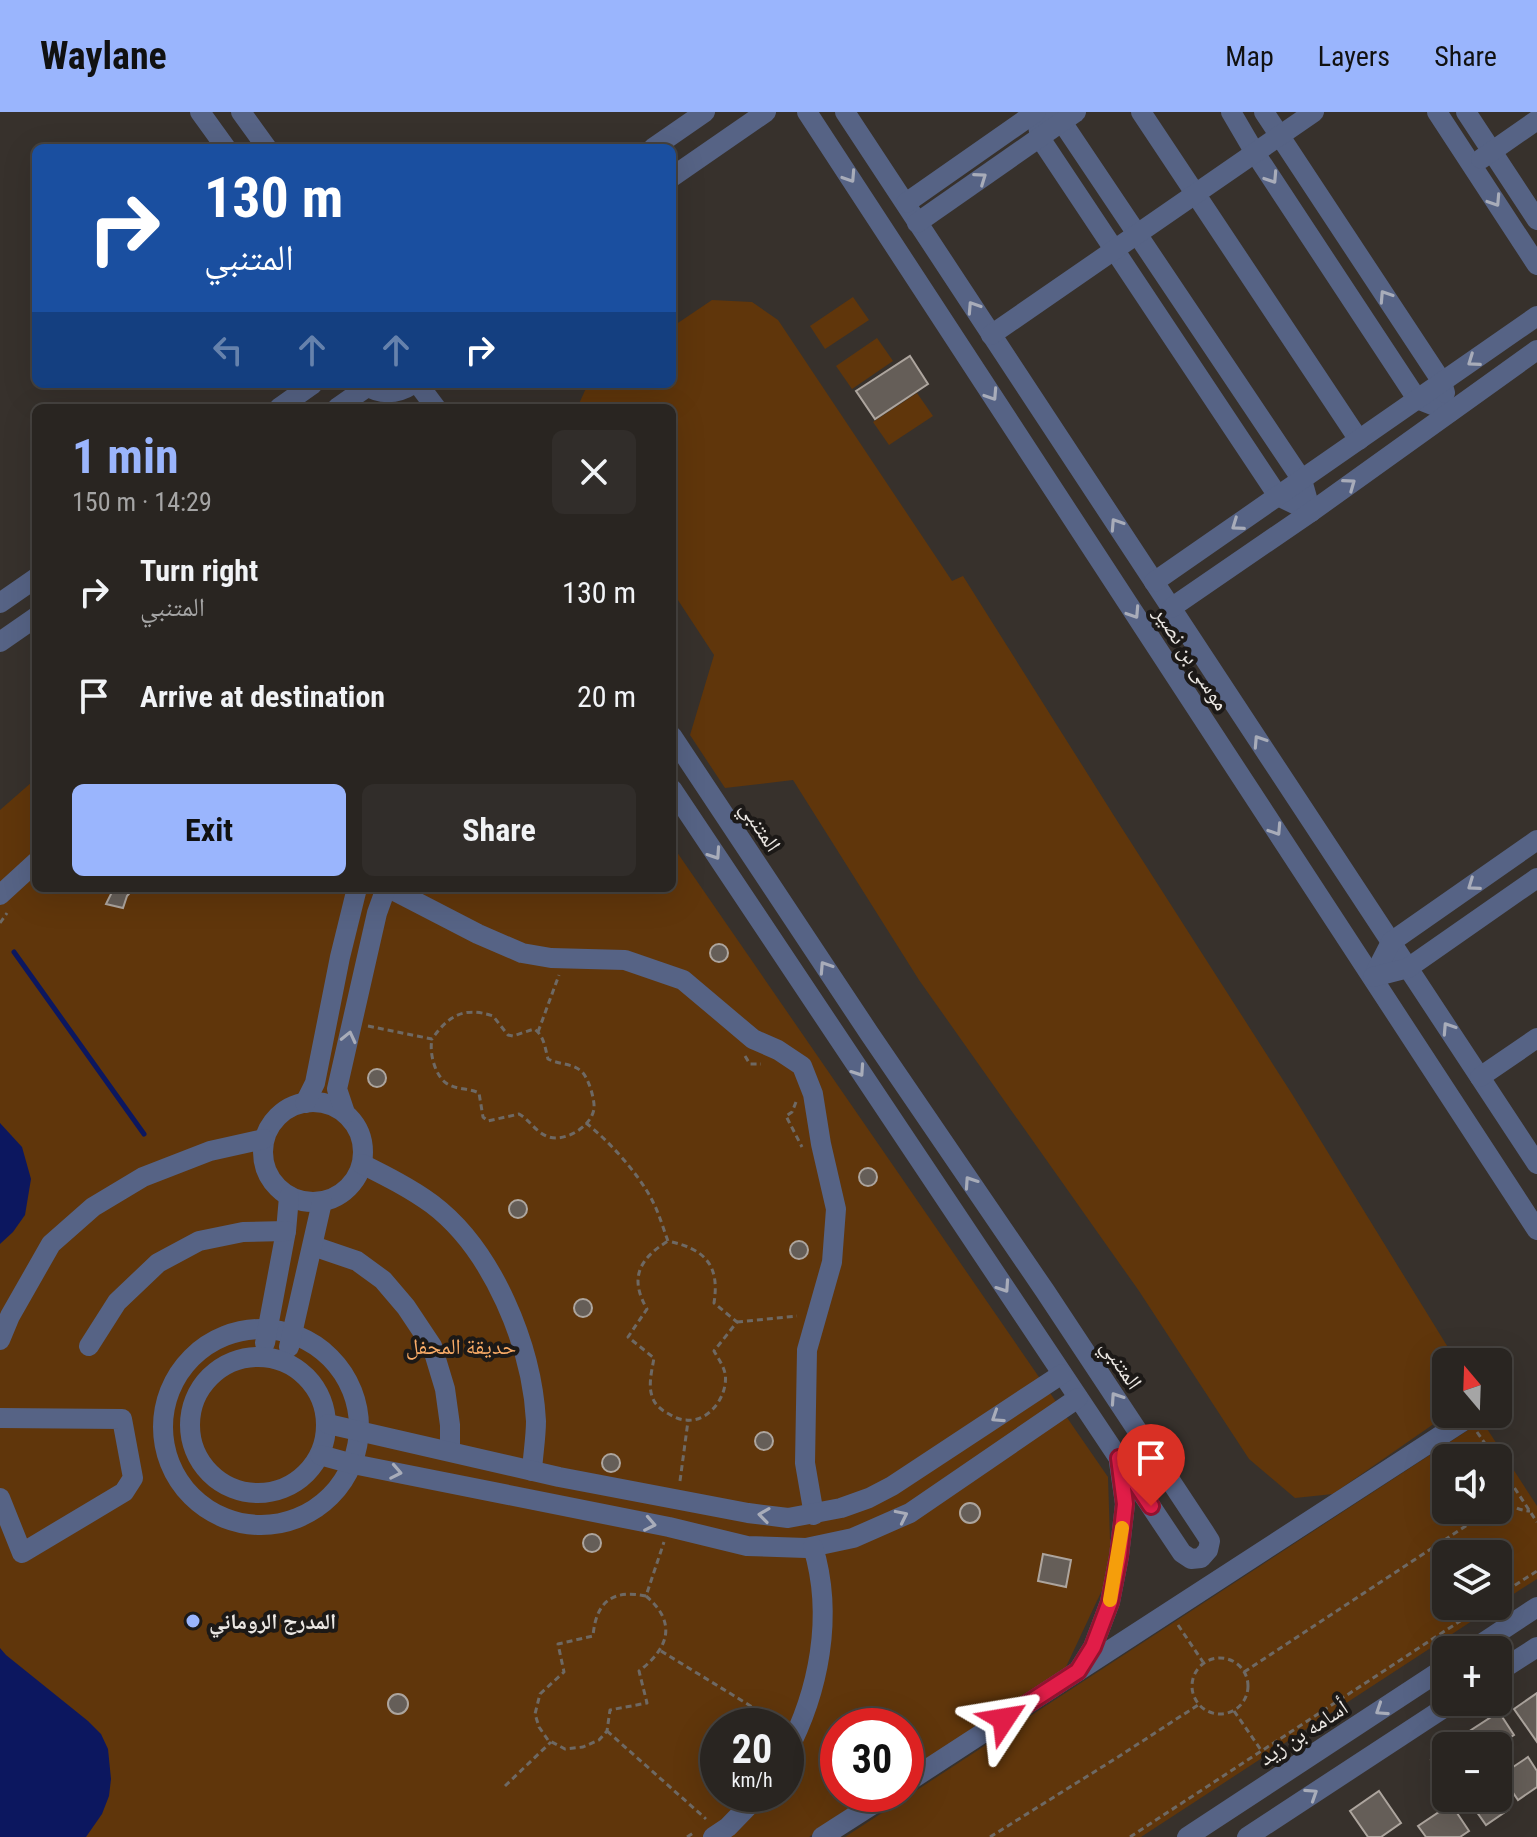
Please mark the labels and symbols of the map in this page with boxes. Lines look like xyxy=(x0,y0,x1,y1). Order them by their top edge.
one-way arrow xyxy=(840,169,855,183)
one-way arrow xyxy=(1262,170,1277,184)
one-way arrow xyxy=(973,173,987,188)
one-way arrow xyxy=(1485,192,1500,207)
one-way arrow xyxy=(1380,291,1395,305)
one-way arrow xyxy=(967,301,982,316)
one-way arrow xyxy=(1468,351,1482,366)
one-way arrow xyxy=(982,386,997,401)
one-way arrow xyxy=(1341,479,1356,494)
one-way arrow xyxy=(1231,515,1245,530)
one-way arrow xyxy=(1110,518,1125,533)
street label: موسى بن نصير xyxy=(1147,601,1234,715)
one-way arrow xyxy=(1125,604,1140,618)
one-way arrow xyxy=(1253,736,1268,750)
street label: المتنبي xyxy=(731,796,786,859)
one-way arrow xyxy=(1267,821,1282,836)
one-way arrow xyxy=(705,845,720,860)
one-way arrow xyxy=(1468,875,1482,890)
one-way arrow xyxy=(820,961,835,975)
one-way arrow xyxy=(1443,1023,1458,1037)
one-way arrow xyxy=(340,1031,357,1045)
one-way arrow xyxy=(849,1062,864,1076)
one-way arrow xyxy=(965,1177,980,1191)
one-way arrow xyxy=(994,1278,1009,1292)
park label: حديقة المحفل xyxy=(406,1334,516,1360)
street label: المتنبي xyxy=(1092,1335,1147,1397)
north arrow xyxy=(1432,1348,1512,1428)
one-way arrow xyxy=(1110,1392,1125,1406)
one-way arrow xyxy=(991,1407,1006,1422)
pin xyxy=(1117,1424,1185,1506)
one-way arrow xyxy=(388,1463,402,1480)
one-way arrow xyxy=(757,1507,770,1524)
one-way arrow xyxy=(893,1510,908,1525)
one-way arrow xyxy=(643,1515,657,1532)
place label: المدرج الروماني xyxy=(209,1609,336,1638)
marker: المدرج الروماني xyxy=(184,1612,202,1630)
position arrow xyxy=(962,1677,1046,1761)
street label: أسامه بن زيد xyxy=(1254,1694,1353,1771)
one-way arrow xyxy=(1375,1700,1390,1715)
speed limit sign: 30 xyxy=(820,1708,924,1812)
one-way arrow xyxy=(1303,1789,1318,1804)

